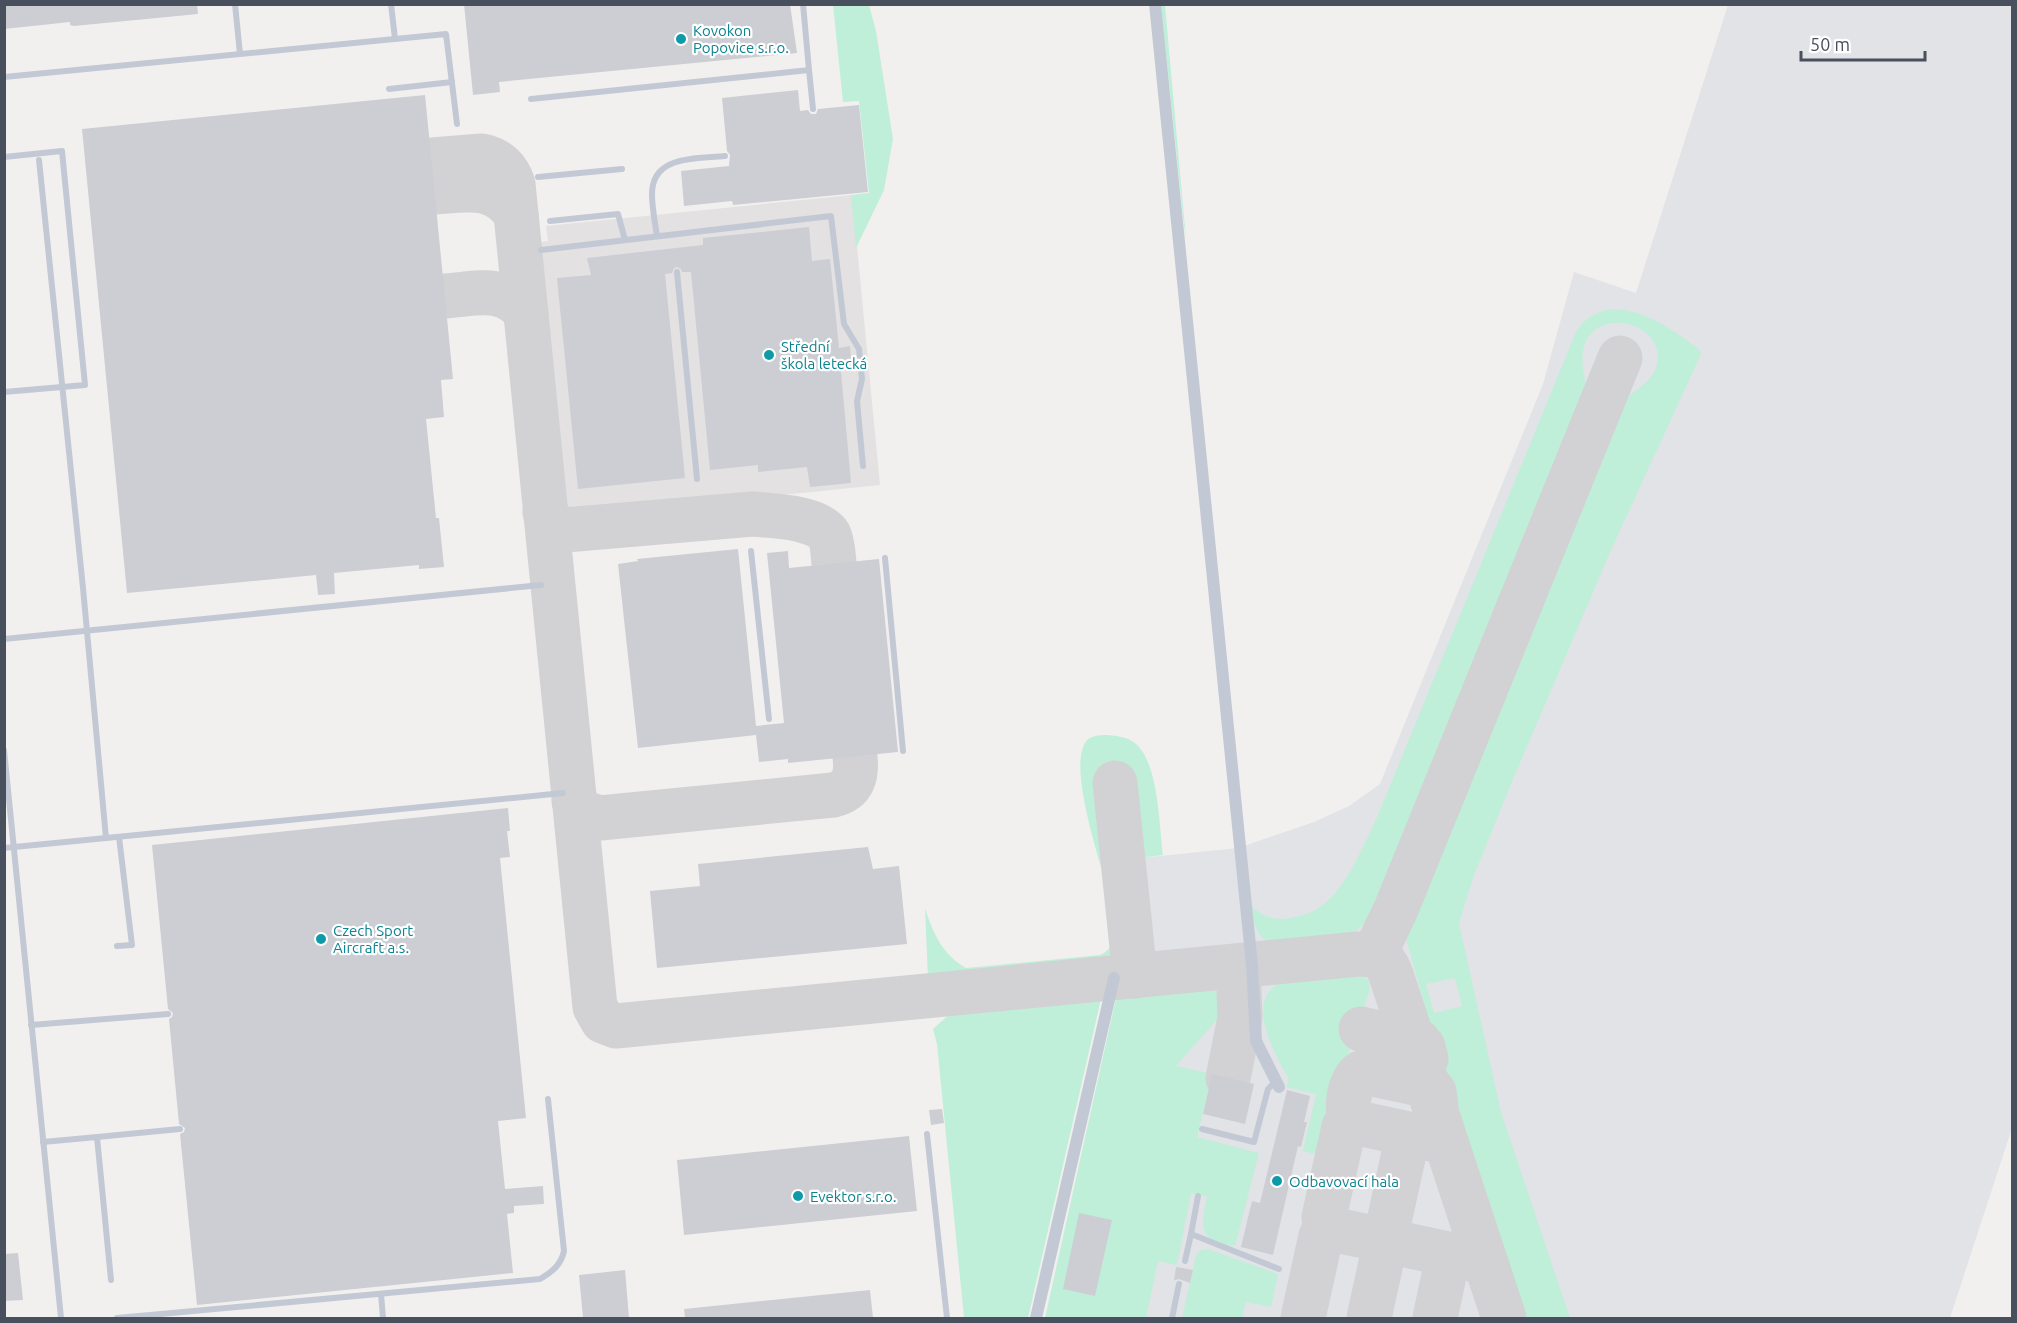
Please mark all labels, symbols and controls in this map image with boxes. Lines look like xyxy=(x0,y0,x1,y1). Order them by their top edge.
place label: Kovokon Popovice s.r.o. xyxy=(693,22,789,56)
scale bar xyxy=(1801,24,1926,62)
marker: Kovokon Popovice s.r.o. xyxy=(674,32,688,46)
text: 50 m xyxy=(1810,34,1850,54)
place label: Střední škola letecká xyxy=(781,338,867,372)
marker: Střední škola letecká xyxy=(762,348,776,362)
place label: Czech Sport Aircraft a.s. xyxy=(333,922,413,956)
marker: Czech Sport Aircraft a.s. xyxy=(314,932,328,946)
place label: Odbavovací hala xyxy=(1289,1173,1399,1190)
marker: Odbavovací hala xyxy=(1270,1174,1284,1188)
place label: Evektor s.r.o. xyxy=(810,1188,896,1205)
marker: Evektor s.r.o. xyxy=(791,1189,805,1203)

